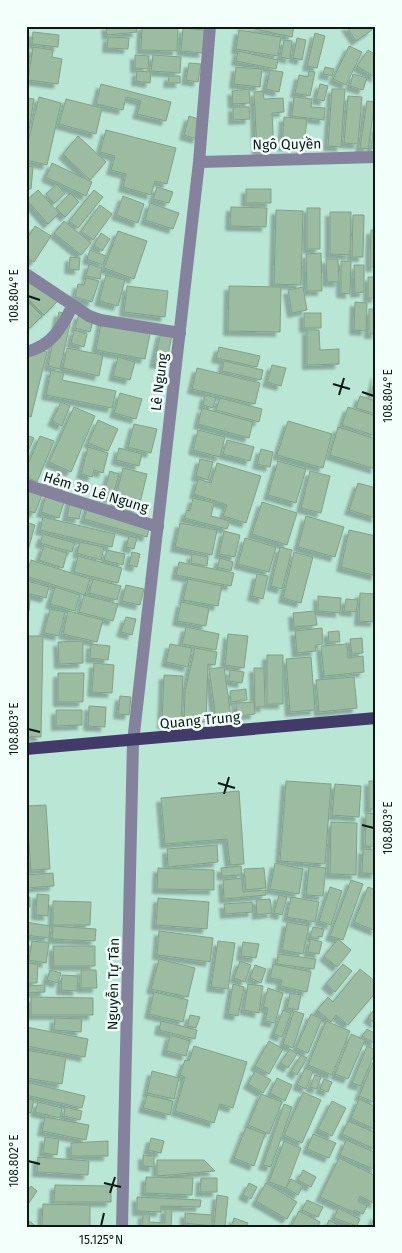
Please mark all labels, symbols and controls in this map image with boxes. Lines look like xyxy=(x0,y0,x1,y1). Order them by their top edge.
street label: Ngô Quyền xyxy=(252,134,322,154)
text: 108.804°E xyxy=(7,269,21,323)
street label: Lê Ngung xyxy=(148,351,172,412)
text: 108.804°E xyxy=(381,369,395,423)
street label: Hẻm 39 Lê Ngung xyxy=(41,468,151,517)
text: 108.803°E xyxy=(7,702,21,756)
street label: Quang Trung xyxy=(159,708,242,732)
text: 108.803°E xyxy=(381,801,395,855)
street label: Nguyễn Tự Tân xyxy=(104,938,123,1030)
text: 108.802°E xyxy=(7,1134,21,1188)
text: 15.125°N xyxy=(79,1233,123,1247)

